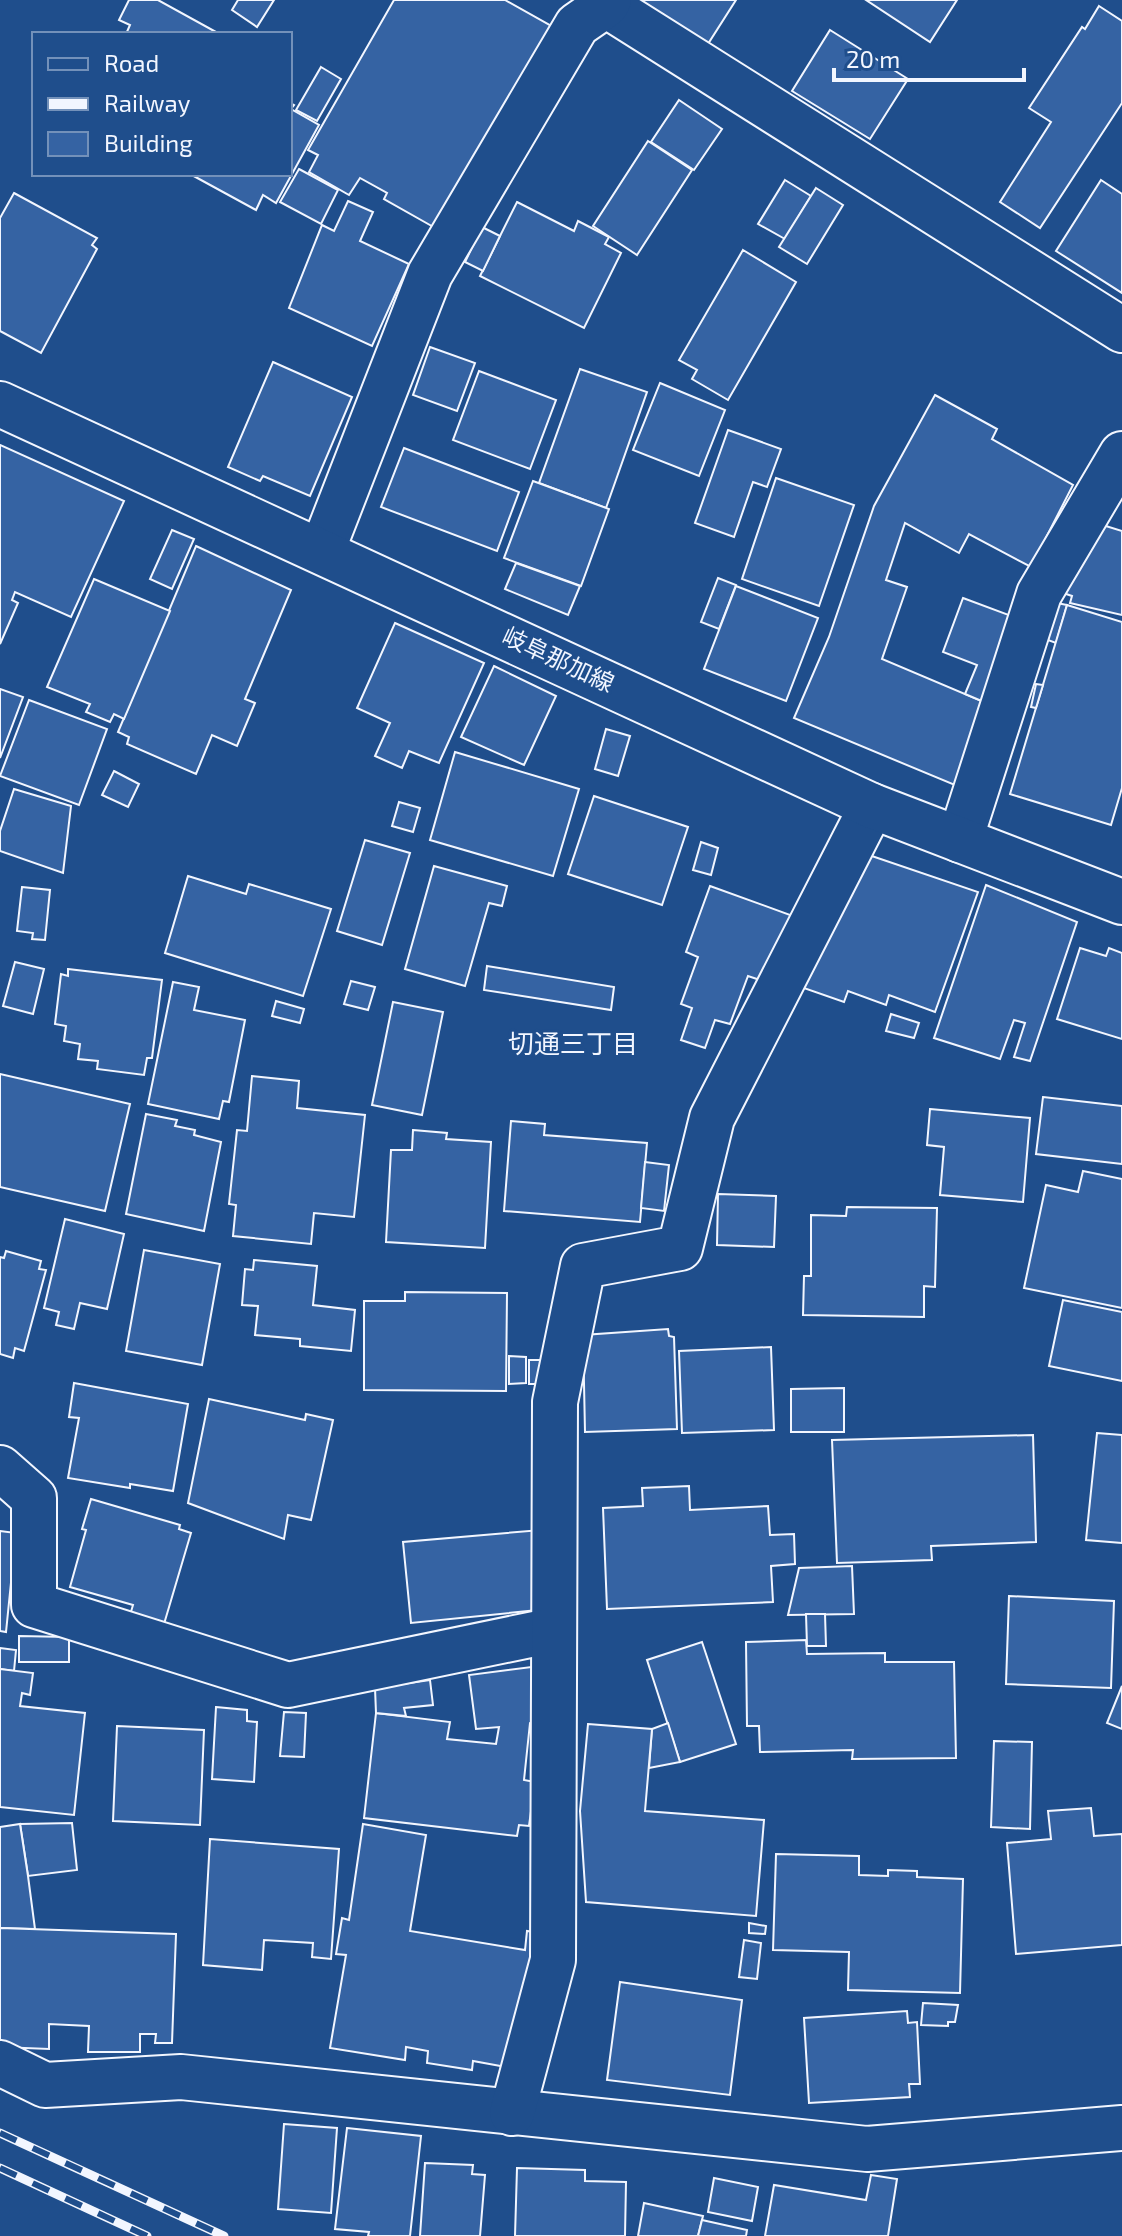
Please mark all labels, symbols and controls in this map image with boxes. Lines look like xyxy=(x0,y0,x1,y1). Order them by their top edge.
legend xyxy=(32,32,292,176)
scale bar xyxy=(834,32,1024,82)
text: 20 m xyxy=(846,44,900,73)
text: Road xyxy=(104,48,159,77)
text: Railway xyxy=(104,88,191,117)
text: Building xyxy=(104,128,193,157)
street label: 岐阜那加線 xyxy=(498,620,619,697)
district label: 切通三丁目 xyxy=(508,1027,638,1058)

